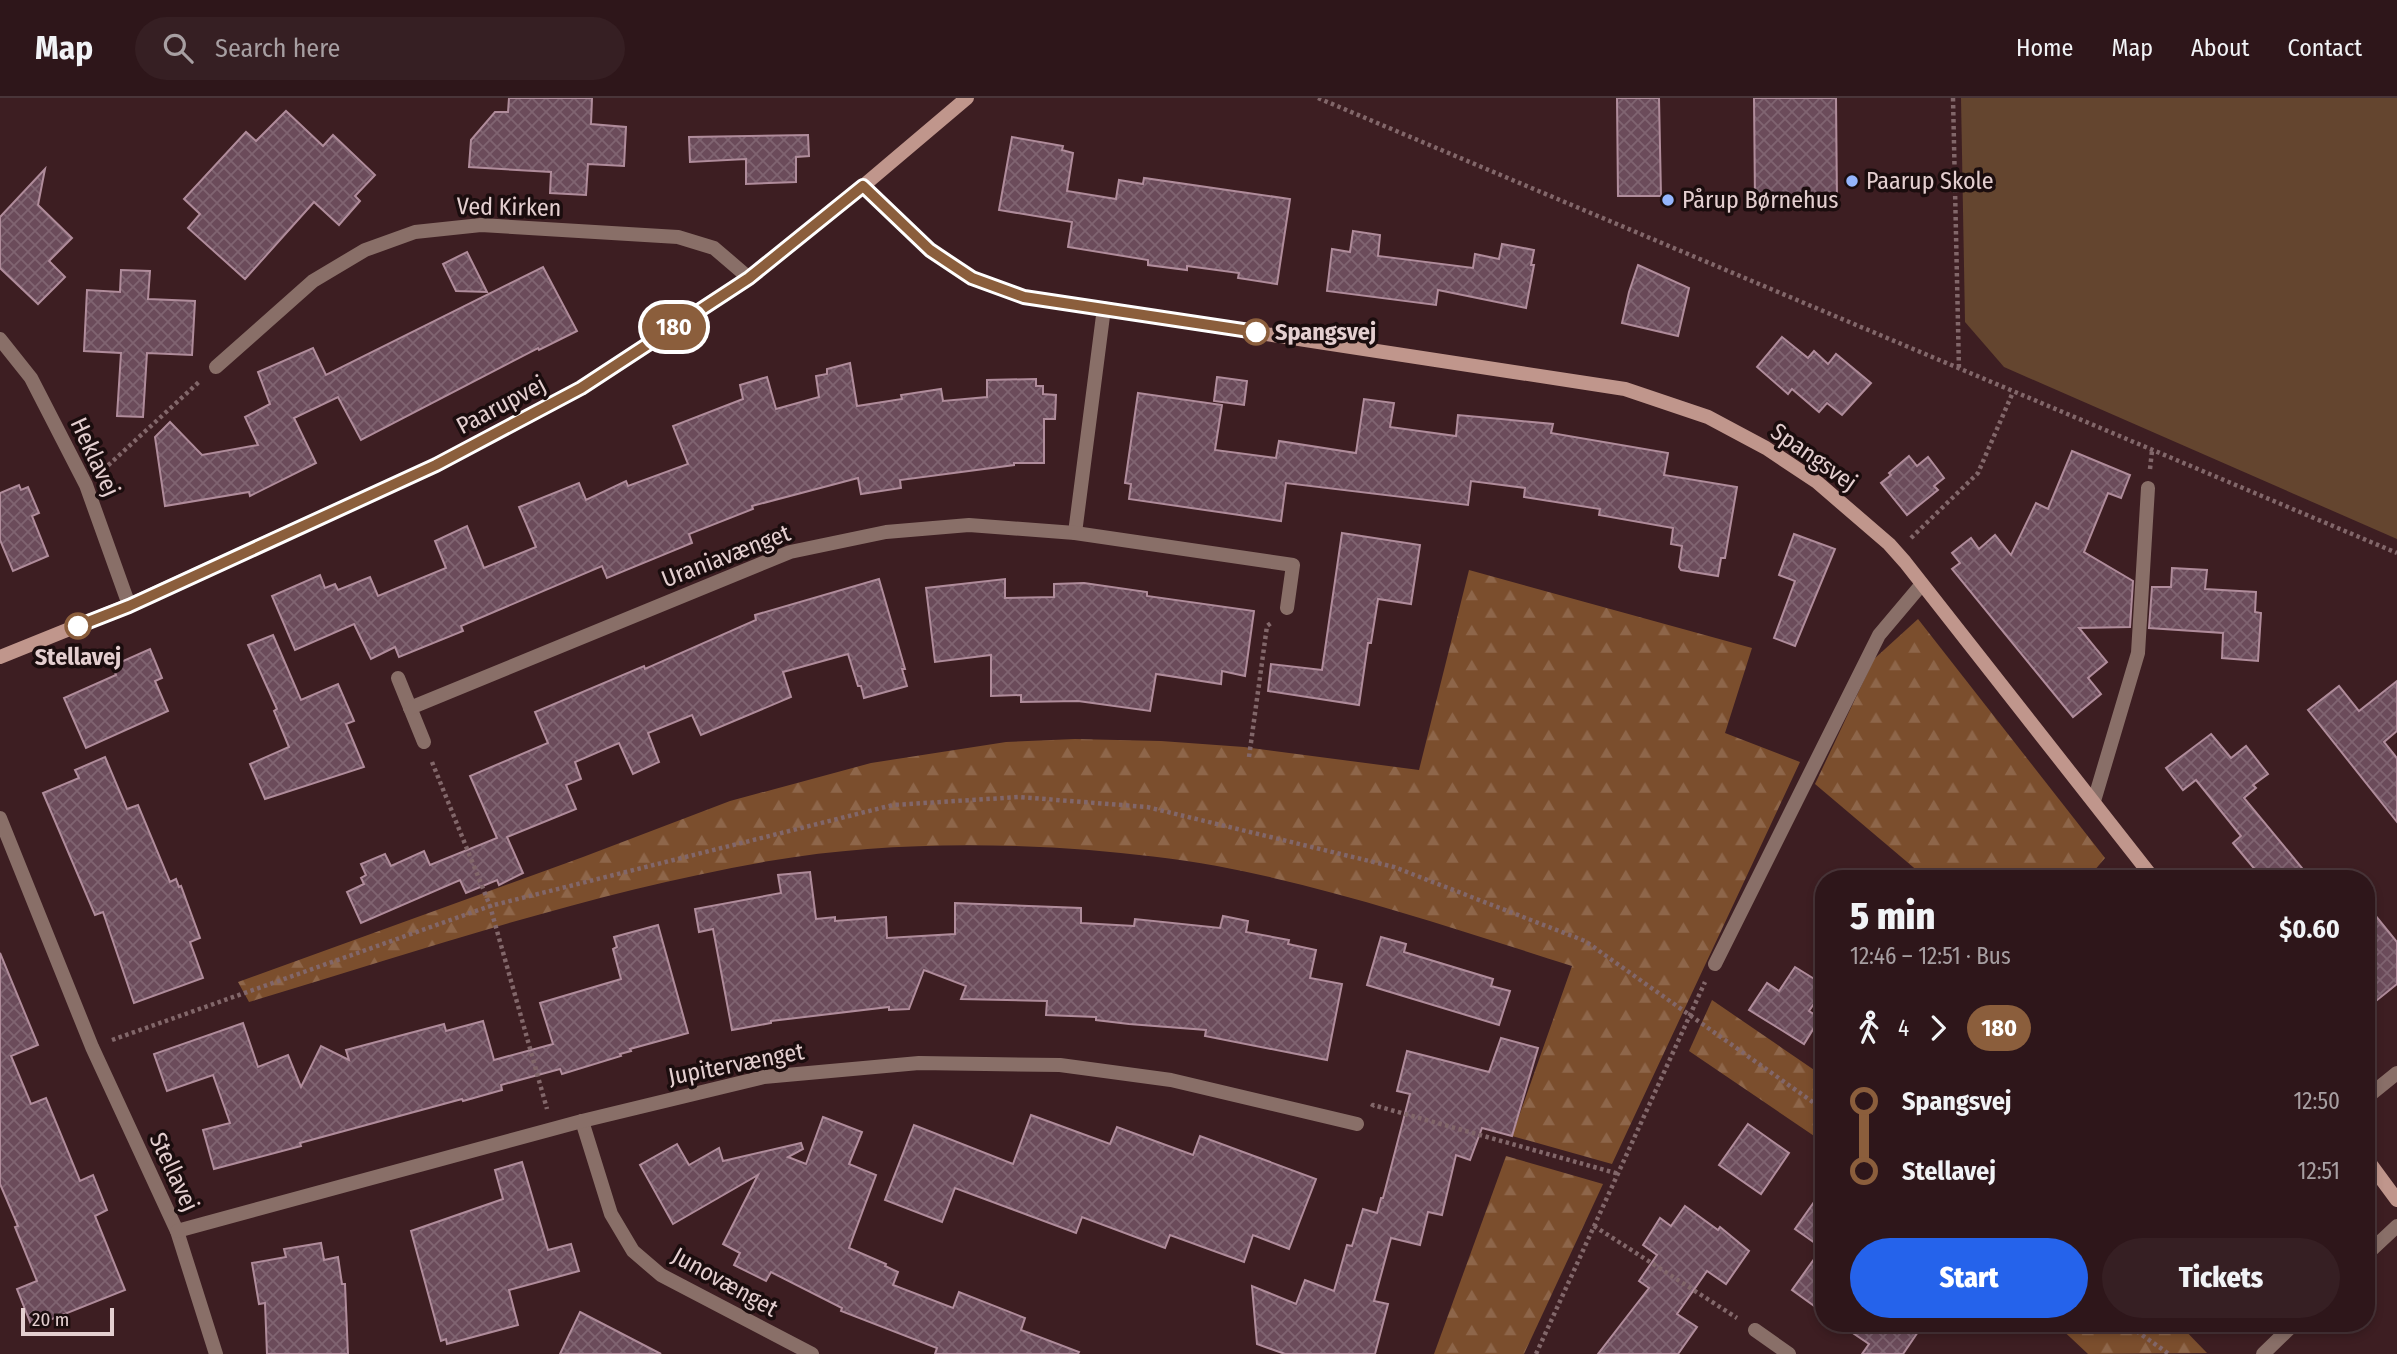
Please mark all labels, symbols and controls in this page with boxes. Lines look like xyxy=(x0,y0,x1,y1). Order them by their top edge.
search box xyxy=(135,17,625,80)
text: Map xyxy=(35,28,93,68)
icon: search xyxy=(159,29,197,67)
text: Search here xyxy=(215,33,340,64)
text: Home xyxy=(2016,34,2073,62)
text: Map xyxy=(2111,34,2153,62)
text: About xyxy=(2191,34,2249,62)
text: Contact xyxy=(2287,34,2362,62)
place label: Paarup Skole xyxy=(1866,167,1994,195)
marker: Paarup Skole xyxy=(1844,173,1860,189)
place label: Pårup Børnehus xyxy=(1682,186,1838,214)
street label: Ved Kirken xyxy=(456,192,562,222)
marker: Pårup Børnehus xyxy=(1660,192,1676,208)
line badge: 180 xyxy=(634,304,714,350)
text: 180 xyxy=(656,313,692,341)
place label: Spangsvej xyxy=(1275,318,1376,346)
marker: Spangsvej xyxy=(1243,319,1269,345)
street label: Paarupvej xyxy=(452,370,550,440)
street label: Heklavej xyxy=(65,413,125,501)
street label: Spangsvej xyxy=(1766,417,1862,497)
street label: Uraniavænget xyxy=(658,519,794,593)
marker: Stellavej xyxy=(65,613,91,639)
place label: Stellavej xyxy=(35,643,121,671)
text: 5 min xyxy=(1850,893,1935,939)
text: $0.60 xyxy=(2279,914,2340,945)
text: 12:46 – 12:51 · Bus xyxy=(1850,942,2011,970)
icon: walk xyxy=(1850,1009,1888,1047)
icon: forward xyxy=(1919,1009,1957,1047)
text: 4 xyxy=(1898,1014,1909,1042)
text: 180 xyxy=(1981,1014,2017,1042)
street label: Jupitervænget xyxy=(666,1037,806,1091)
text: Spangsvej xyxy=(1902,1086,2012,1117)
text: 12:50 xyxy=(2293,1087,2340,1115)
street label: Stellavej xyxy=(144,1128,204,1216)
text: Stellavej xyxy=(1902,1156,1996,1187)
text: 12:51 xyxy=(2298,1157,2340,1185)
button: Start xyxy=(1850,1238,2088,1318)
button: Tickets xyxy=(2102,1238,2340,1318)
street label: Junovænget xyxy=(667,1242,783,1323)
scale bar xyxy=(21,1305,114,1337)
text: 20 m xyxy=(32,1308,69,1331)

